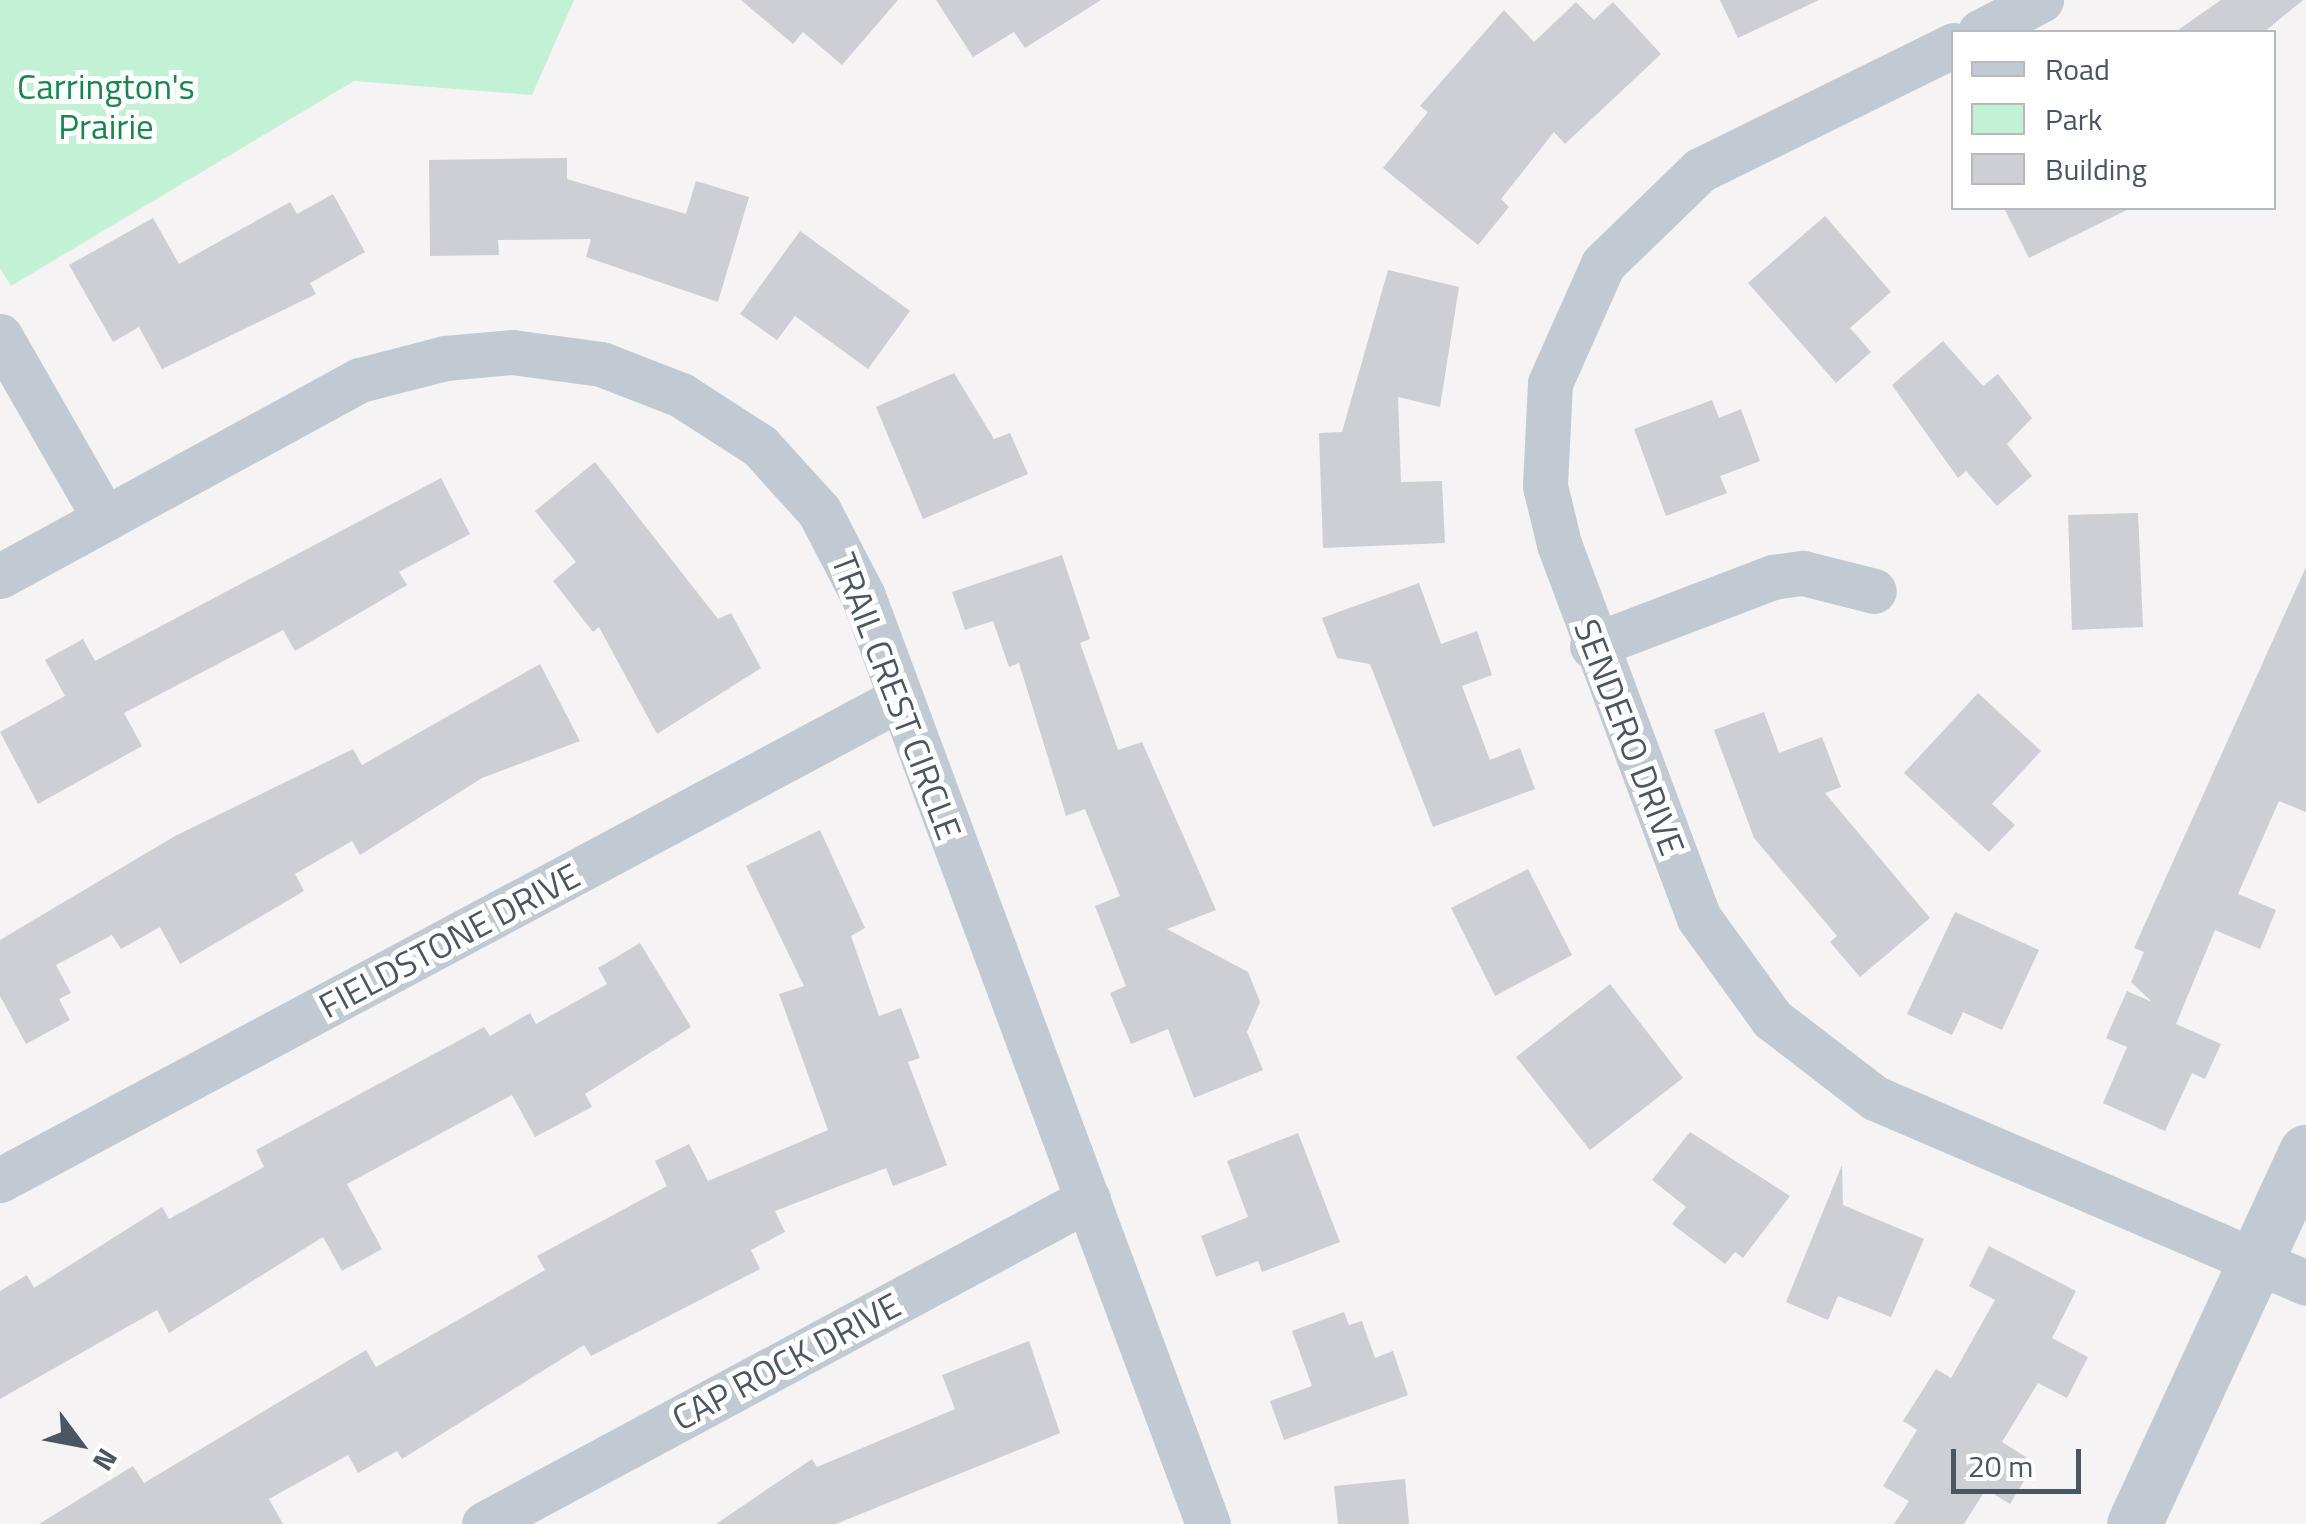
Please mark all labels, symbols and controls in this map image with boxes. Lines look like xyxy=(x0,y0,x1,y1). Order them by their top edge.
legend xyxy=(1951,30,2276,210)
text: Road xyxy=(2045,46,2110,92)
park label: Carrington's Prairie xyxy=(17,65,195,147)
text: Park xyxy=(2045,96,2102,142)
text: Building xyxy=(2045,146,2147,192)
street label: TRAIL CREST CIRCLE xyxy=(823,547,971,845)
street label: SENDERO DRIVE xyxy=(1566,613,1694,861)
street label: FIELDSTONE DRIVE xyxy=(312,854,586,1026)
street label: CAP ROCK DRIVE xyxy=(665,1283,907,1439)
north arrow xyxy=(30,1394,130,1494)
scale bar xyxy=(1956,1429,2086,1491)
text: N xyxy=(82,1441,129,1480)
text: 20 m xyxy=(1968,1443,2033,1489)

